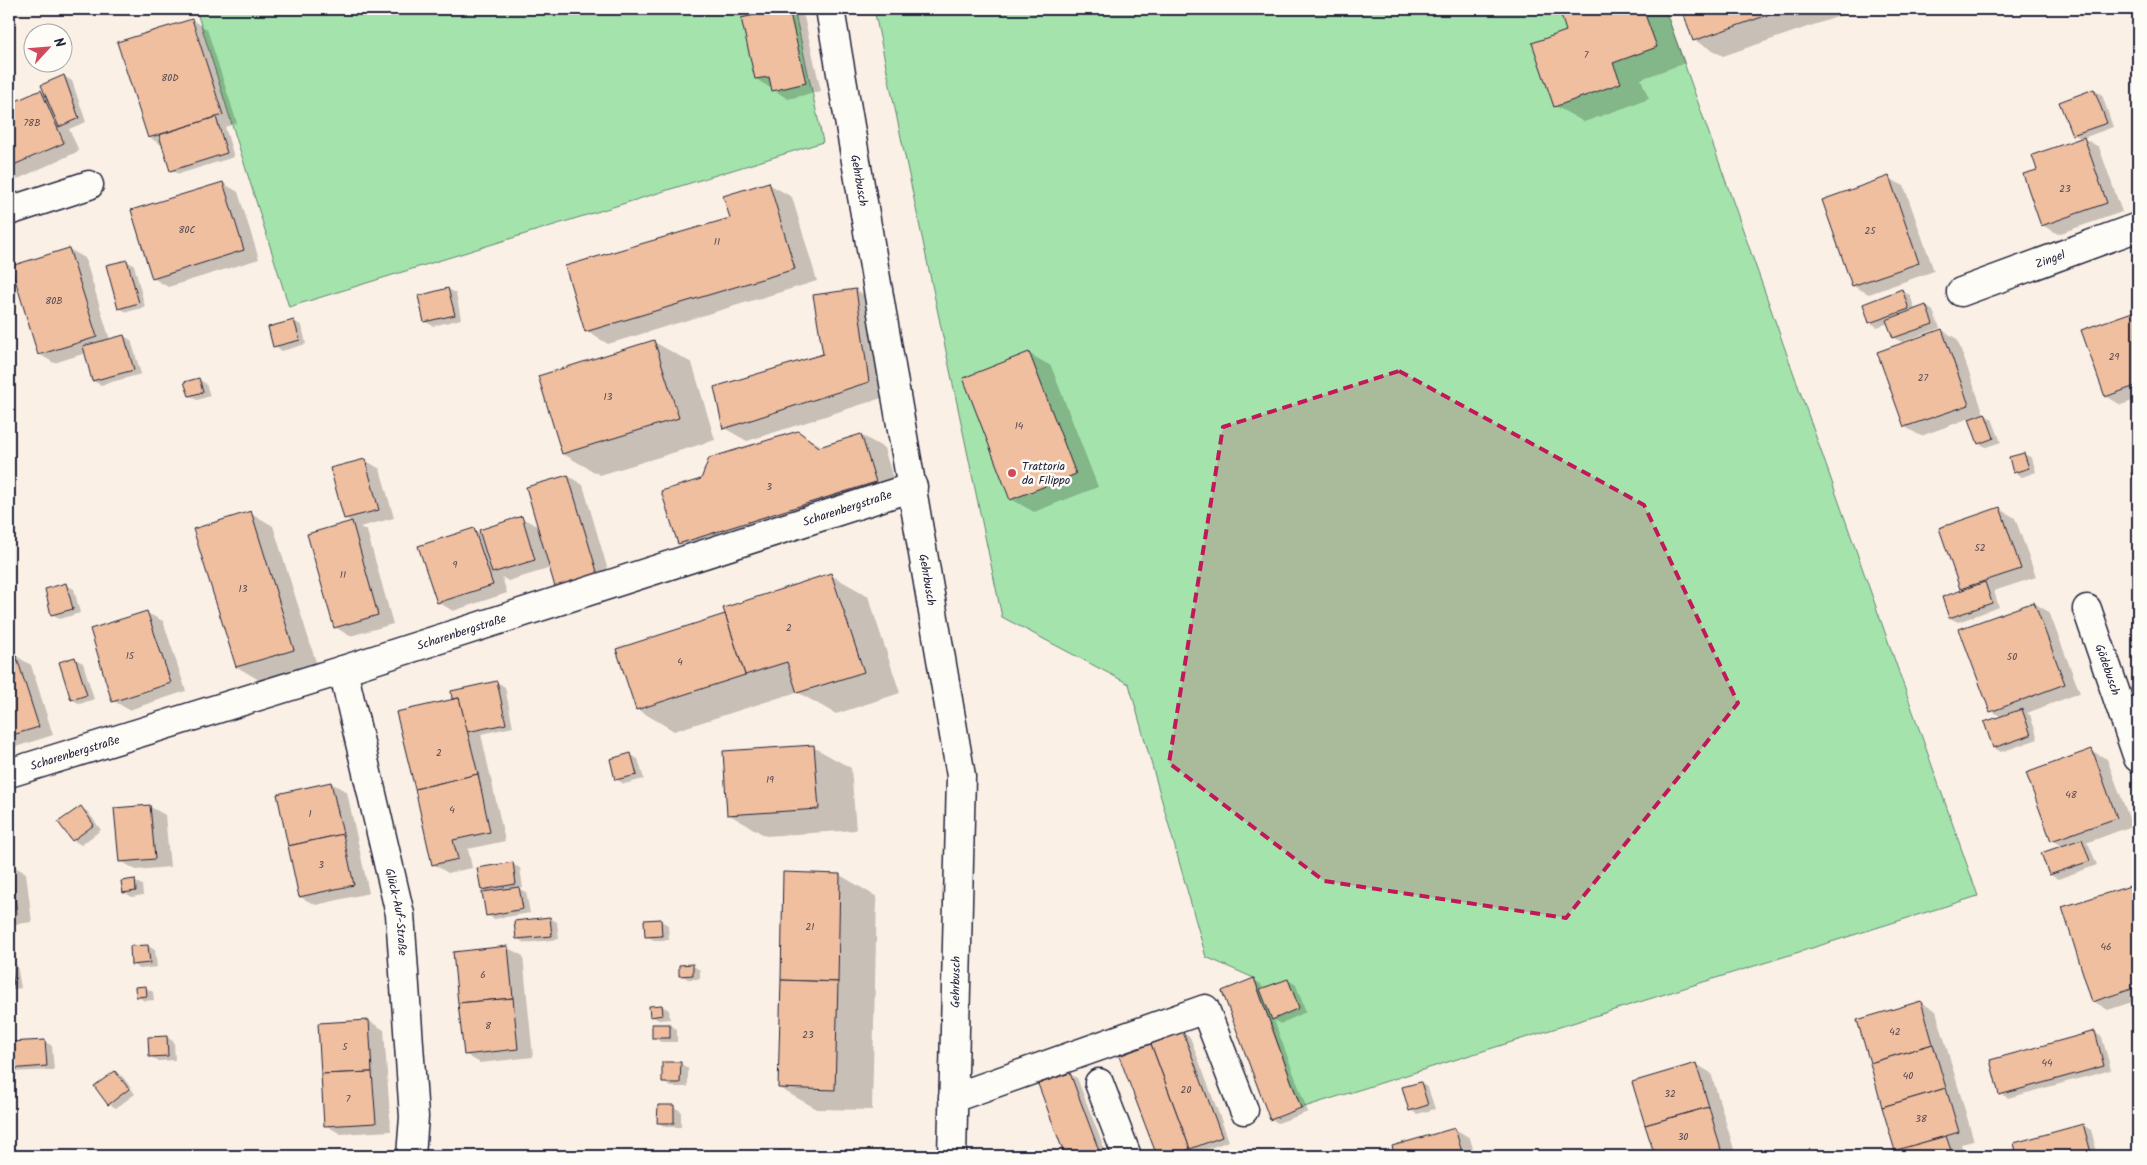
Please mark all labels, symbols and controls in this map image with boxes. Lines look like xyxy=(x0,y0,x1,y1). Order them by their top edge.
north arrow xyxy=(22,22,72,72)
text: N xyxy=(47,34,71,52)
house number: 7 xyxy=(1584,47,1589,63)
house number: 80D xyxy=(161,70,179,86)
house number: 78B xyxy=(24,115,41,131)
street label: Gehrbusch xyxy=(846,153,873,208)
house number: 23 xyxy=(2059,181,2071,197)
house number: 80C xyxy=(178,222,196,238)
house number: 25 xyxy=(1864,223,1876,239)
house number: 11 xyxy=(714,234,720,250)
street label: Zingel xyxy=(2032,245,2068,273)
house number: 80B xyxy=(45,293,63,309)
house number: 29 xyxy=(2109,349,2119,365)
house number: 27 xyxy=(1918,370,1929,386)
house number: 13 xyxy=(604,389,613,405)
house number: 14 xyxy=(1015,418,1024,434)
place label: Trattoria da Filippo xyxy=(1022,457,1070,490)
marker: Trattoria da Filippo xyxy=(1006,467,1018,479)
house number: 3 xyxy=(766,479,772,495)
street label: Scharenbergstraße xyxy=(800,485,895,531)
house number: 52 xyxy=(1974,540,1986,556)
street label: Gehrbusch xyxy=(914,552,941,607)
house number: 9 xyxy=(453,557,458,573)
house number: 11 xyxy=(340,567,346,583)
house number: 13 xyxy=(239,581,248,597)
street label: Scharenbergstraße xyxy=(414,609,509,655)
house number: 2 xyxy=(786,620,792,636)
street label: Gödebusch xyxy=(2090,641,2125,698)
house number: 15 xyxy=(126,648,135,664)
house number: 50 xyxy=(2007,649,2017,665)
house number: 4 xyxy=(677,654,683,670)
street label: Scharenbergstraße xyxy=(28,730,123,775)
house number: 2 xyxy=(436,745,442,761)
house number: 19 xyxy=(766,772,774,788)
house number: 48 xyxy=(2065,787,2078,803)
house number: 4 xyxy=(449,802,455,818)
house number: 1 xyxy=(308,806,312,822)
house number: 3 xyxy=(318,857,324,873)
street label: Glück-Auf-Straße xyxy=(380,866,412,957)
house number: 21 xyxy=(806,919,814,935)
house number: 46 xyxy=(2100,939,2112,955)
street label: Gehrbusch xyxy=(946,956,966,1008)
house number: 6 xyxy=(480,967,486,983)
house number: 8 xyxy=(485,1018,492,1034)
house number: 42 xyxy=(1889,1024,1901,1040)
house number: 23 xyxy=(802,1027,814,1043)
house number: 5 xyxy=(342,1039,348,1055)
house number: 44 xyxy=(2041,1055,2053,1071)
house number: 40 xyxy=(1903,1068,1913,1084)
house number: 20 xyxy=(1181,1082,1191,1098)
house number: 32 xyxy=(1664,1086,1676,1102)
house number: 7 xyxy=(346,1091,351,1107)
house number: 38 xyxy=(1915,1111,1928,1127)
house number: 30 xyxy=(1678,1129,1688,1145)

